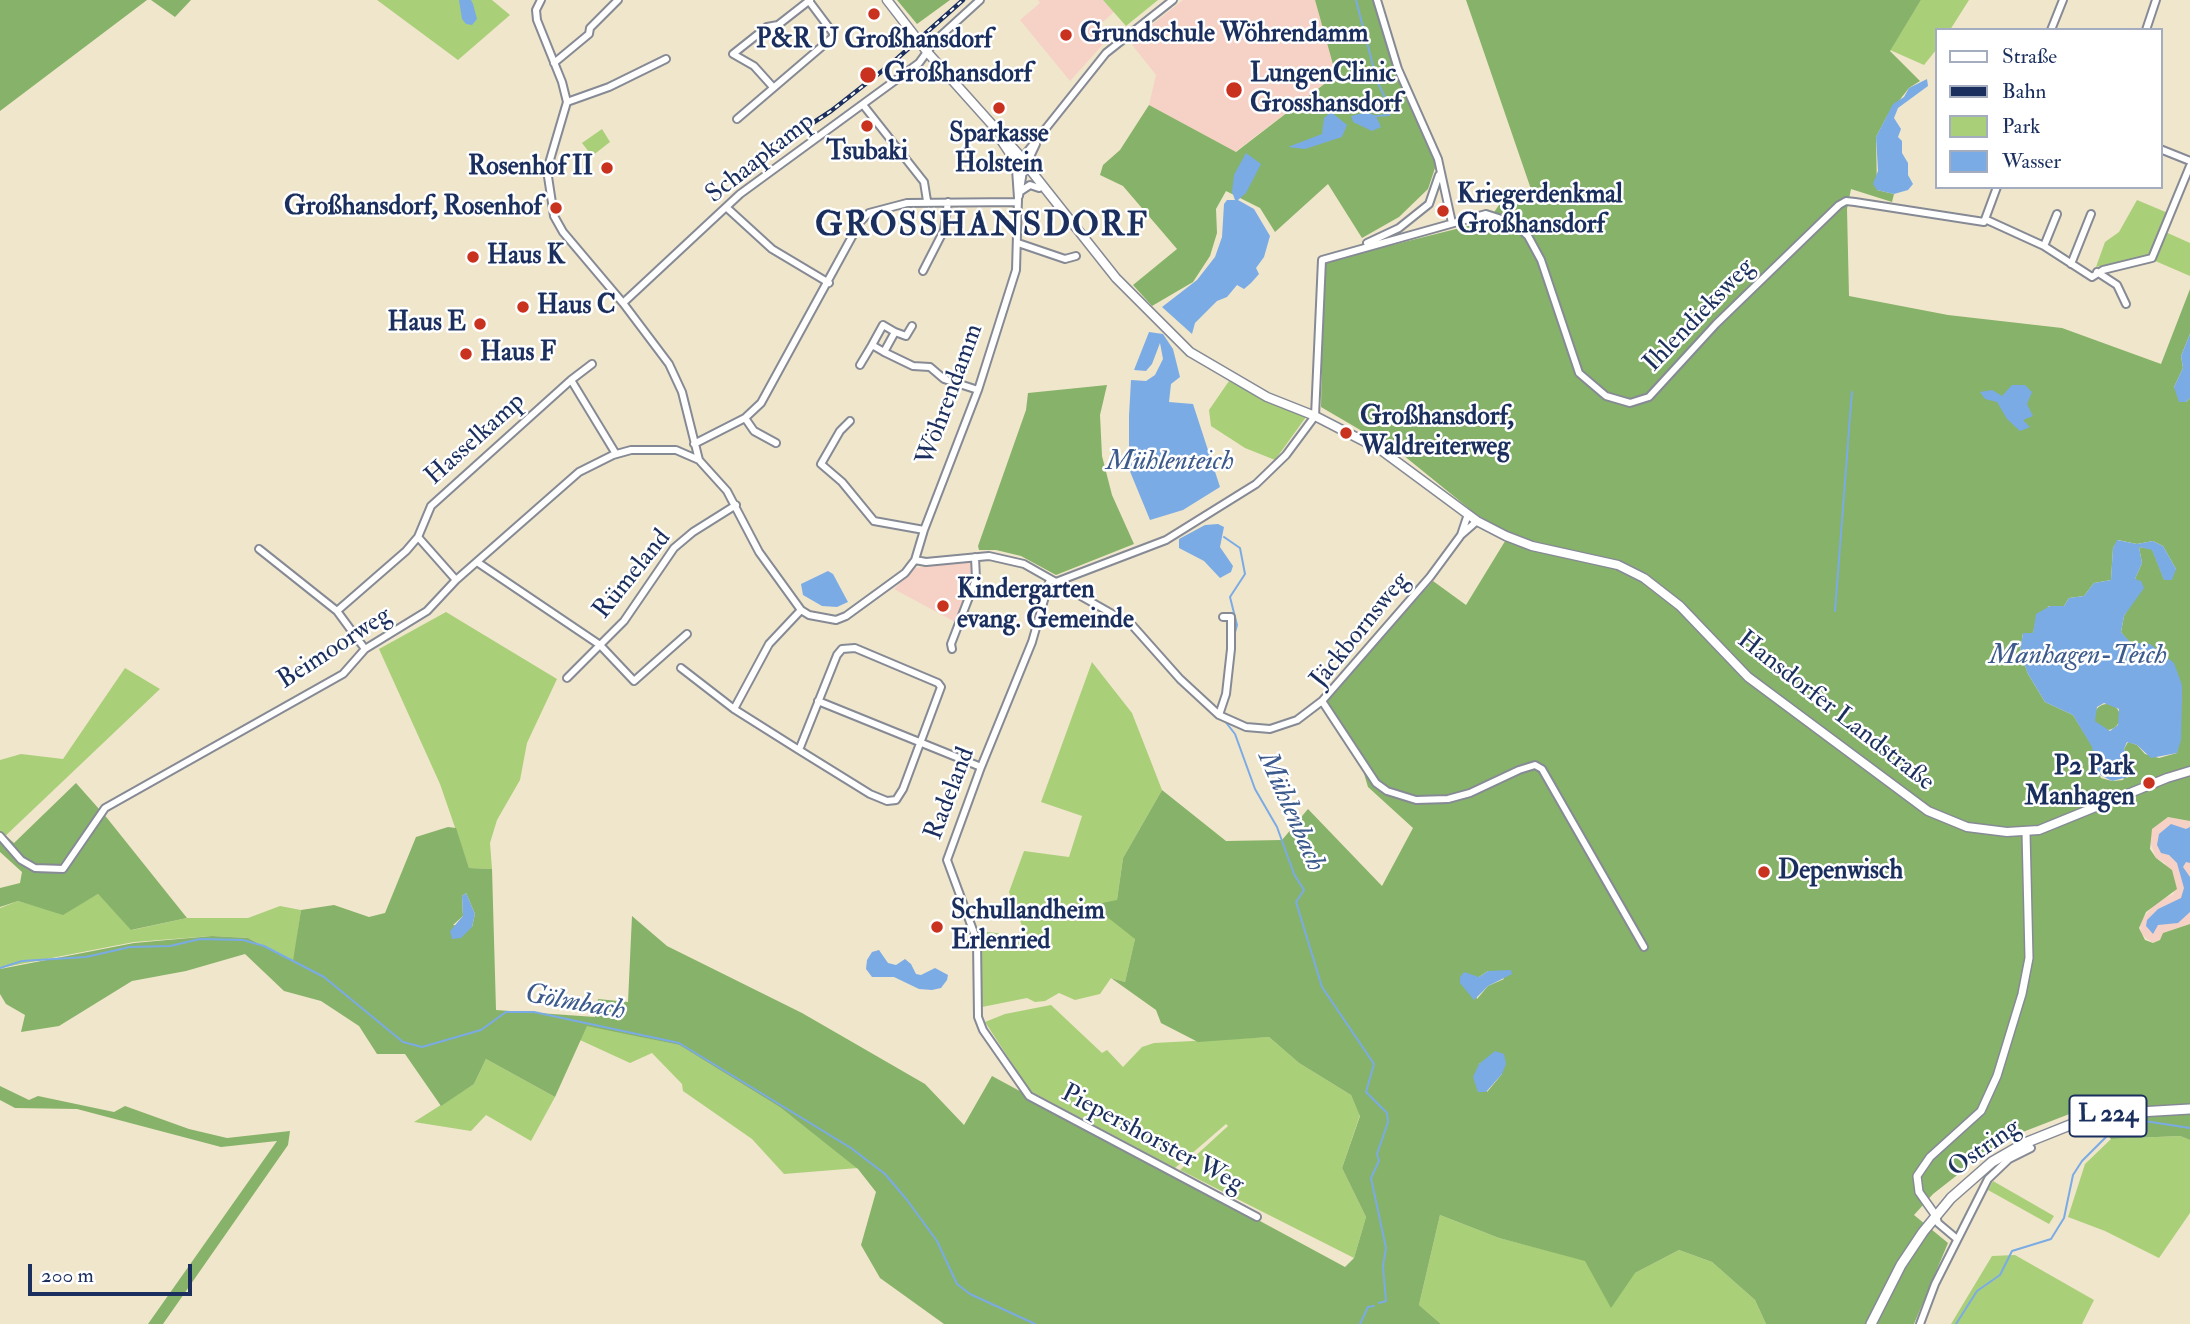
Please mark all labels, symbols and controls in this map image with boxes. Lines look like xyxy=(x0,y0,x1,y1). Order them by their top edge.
marker: P&R U Großhansdorf xyxy=(866,6,882,22)
place label: Grundschule Wöhrendamm xyxy=(1080,19,1368,51)
place label: P&R U Großhansdorf xyxy=(756,25,992,57)
marker: Grundschule Wöhrendamm xyxy=(1058,27,1074,43)
legend xyxy=(1934,28,2162,189)
text: Straße xyxy=(2002,43,2057,70)
place label: Großhansdorf xyxy=(884,59,1032,91)
place label: LungenClinic Grosshansdorf xyxy=(1250,59,1402,120)
marker: Großhansdorf xyxy=(858,65,878,85)
text: Bahn xyxy=(2002,78,2046,105)
marker: LungenClinic Grosshansdorf xyxy=(1224,80,1244,100)
marker: Sparkasse Holstein xyxy=(991,100,1007,116)
street label: Schaapkamp xyxy=(701,107,821,211)
text: Park xyxy=(2002,113,2040,140)
marker: Tsubaki xyxy=(859,118,875,134)
place label: Sparkasse Holstein xyxy=(949,119,1049,180)
place label: Tsubaki xyxy=(826,137,908,169)
text: Wasser xyxy=(2002,148,2061,175)
place label: Rosenhof II xyxy=(468,152,593,184)
marker: Rosenhof II xyxy=(599,160,615,176)
place label: Kriegerdenkmal Großhansdorf xyxy=(1457,180,1623,242)
place label: Großhansdorf, Rosenhof xyxy=(284,192,542,224)
marker: Großhansdorf, Rosenhof xyxy=(548,200,564,216)
marker: Kriegerdenkmal Großhansdorf xyxy=(1435,203,1451,219)
district label: GROSSHANSDORF xyxy=(817,208,1147,248)
place label: Haus K xyxy=(487,241,565,273)
marker: Haus K xyxy=(465,249,481,265)
street label: Ihlendieksweg xyxy=(1638,253,1762,379)
place label: Haus C xyxy=(537,291,616,323)
marker: Haus C xyxy=(515,299,531,315)
place label: Haus E xyxy=(387,308,466,340)
marker: Haus E xyxy=(472,316,488,332)
street label: Wöhrendamm xyxy=(911,320,991,470)
place label: Haus F xyxy=(480,338,556,370)
marker: Haus F xyxy=(458,346,474,362)
street label: Hasselkamp xyxy=(420,387,532,493)
place label: Großhansdorf, Waldreiterweg xyxy=(1360,402,1514,464)
marker: Großhansdorf, Waldreiterweg xyxy=(1338,425,1354,441)
water label: Mühlenteich xyxy=(1106,446,1234,480)
street label: Rümeland xyxy=(587,524,679,626)
street label: Jäckbornsweg xyxy=(1305,567,1417,695)
place label: Kindergarten evang. Gemeinde xyxy=(957,575,1134,636)
marker: Kindergarten evang. Gemeinde xyxy=(935,598,951,614)
street label: Beimoorweg xyxy=(272,601,398,697)
street label: Hansdorfer Landstraße xyxy=(1730,625,1940,799)
water label: Manhagen-Teich xyxy=(1989,640,2167,674)
street label: Radeland xyxy=(919,743,983,845)
water label: Mühlenbach xyxy=(1249,747,1331,877)
place label: P2 Park Manhagen xyxy=(2025,752,2135,814)
marker: P2 Park Manhagen xyxy=(2141,775,2157,791)
place label: Depenwisch xyxy=(1778,856,1903,888)
marker: Depenwisch xyxy=(1756,864,1772,880)
place label: Schullandheim Erlenried xyxy=(951,896,1105,958)
marker: Schullandheim Erlenried xyxy=(929,919,945,935)
water label: Gölmbach xyxy=(522,979,628,1029)
street label: Piepershorster Weg xyxy=(1055,1079,1249,1201)
road number: L 224 xyxy=(2070,1096,2146,1136)
street label: Ostring xyxy=(1943,1113,2027,1185)
scale bar xyxy=(32,1250,196,1294)
text: 200 m xyxy=(41,1262,94,1289)

